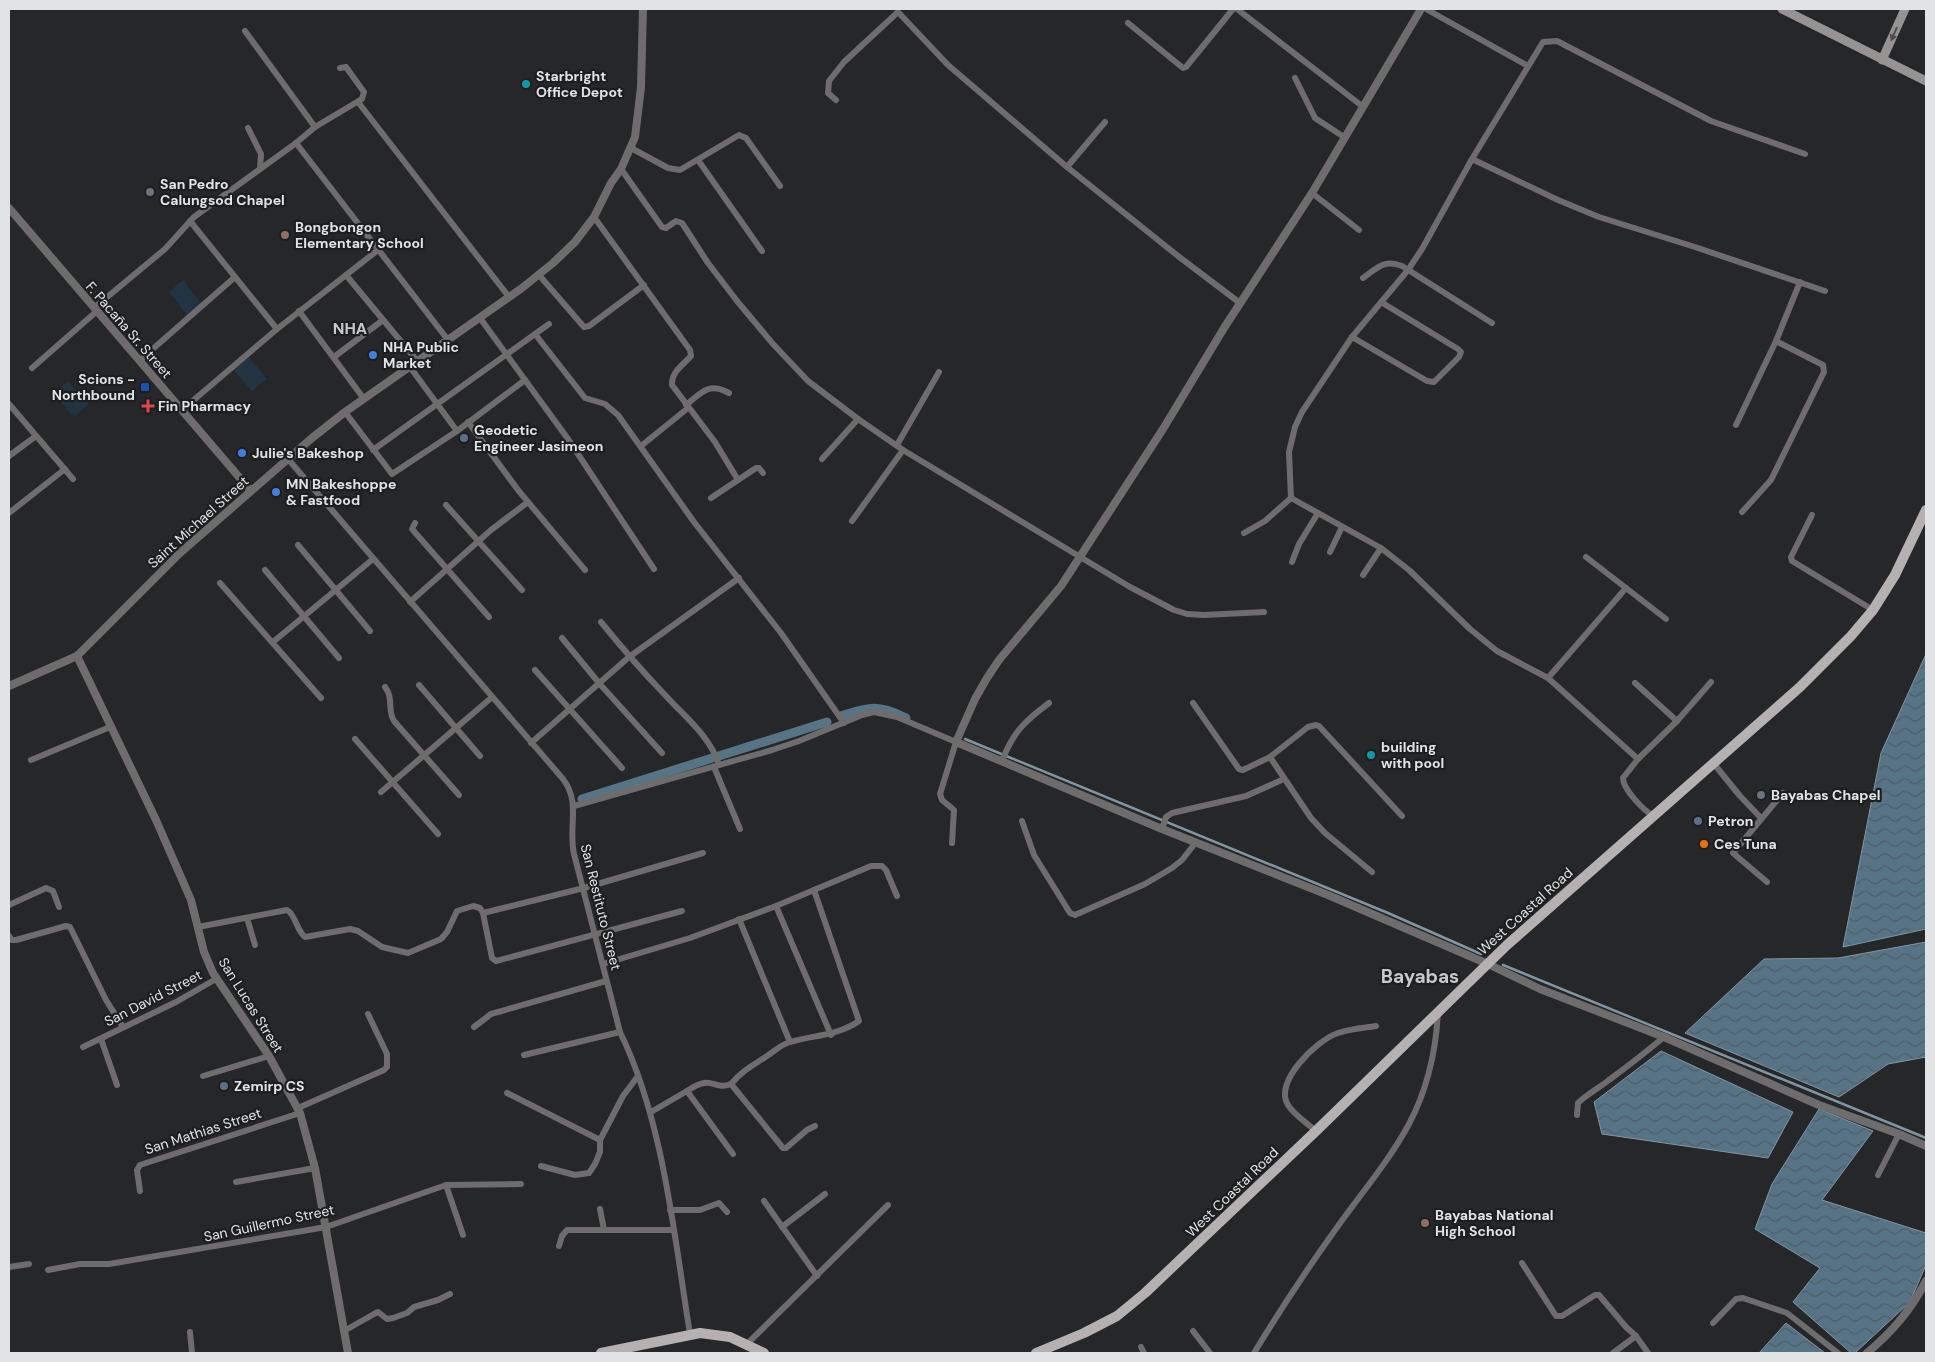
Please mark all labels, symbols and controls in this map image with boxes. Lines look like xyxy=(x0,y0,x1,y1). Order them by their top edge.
one-way arrow xyxy=(1889,27,1897,41)
place label: Starbright Office Depot xyxy=(536,67,623,101)
marker: Starbright Office Depot xyxy=(520,78,532,90)
place label: San Pedro Calungsod Chapel xyxy=(160,175,285,209)
marker: San Pedro Calungsod Chapel xyxy=(144,186,156,198)
place label: Bongbongon Elementary School xyxy=(295,218,424,252)
marker: Bongbongon Elementary School xyxy=(279,229,291,241)
street label: F. Pacaña Sr. Street xyxy=(82,278,176,382)
district label: NHA xyxy=(333,318,367,339)
place label: NHA Public Market xyxy=(383,338,459,372)
marker: NHA Public Market xyxy=(367,349,379,361)
place label: Scions - Northbound xyxy=(52,370,135,404)
marker: Scions - Northbound xyxy=(139,381,151,393)
place label: Fin Pharmacy xyxy=(158,397,252,415)
marker: Fin Pharmacy xyxy=(142,400,154,412)
place label: Geodetic Engineer Jasimeon xyxy=(474,421,603,455)
marker: Geodetic Engineer Jasimeon xyxy=(458,432,470,444)
place label: Julie's Bakeshop xyxy=(252,444,364,462)
marker: Julie's Bakeshop xyxy=(236,447,248,459)
street label: Saint Michael Street xyxy=(144,472,252,572)
place label: MN Bakeshoppe & Fastfood xyxy=(286,475,396,509)
marker: MN Bakeshoppe & Fastfood xyxy=(270,486,282,498)
place label: building with pool xyxy=(1381,738,1444,772)
marker: building with pool xyxy=(1365,749,1377,761)
place label: Bayabas Chapel xyxy=(1771,786,1881,804)
marker: Bayabas Chapel xyxy=(1755,789,1767,801)
place label: Petron xyxy=(1708,812,1753,830)
marker: Petron xyxy=(1692,815,1704,827)
place label: Ces Tuna xyxy=(1714,835,1777,853)
marker: Ces Tuna xyxy=(1698,838,1710,850)
street label: San Restituto Street xyxy=(577,842,625,972)
street label: West Coastal Road xyxy=(1474,864,1576,958)
street label: San Lucas Street xyxy=(214,954,288,1056)
district label: Bayabas xyxy=(1381,964,1459,989)
street label: San David Street xyxy=(101,966,205,1030)
place label: Zemirp CS xyxy=(234,1077,305,1095)
marker: Zemirp CS xyxy=(218,1080,230,1092)
street label: San Mathias Street xyxy=(142,1104,264,1158)
street label: West Coastal Road xyxy=(1182,1143,1282,1241)
street label: San Guillermo Street xyxy=(202,1200,336,1246)
place label: Bayabas National High School xyxy=(1435,1206,1553,1240)
marker: Bayabas National High School xyxy=(1419,1217,1431,1229)

